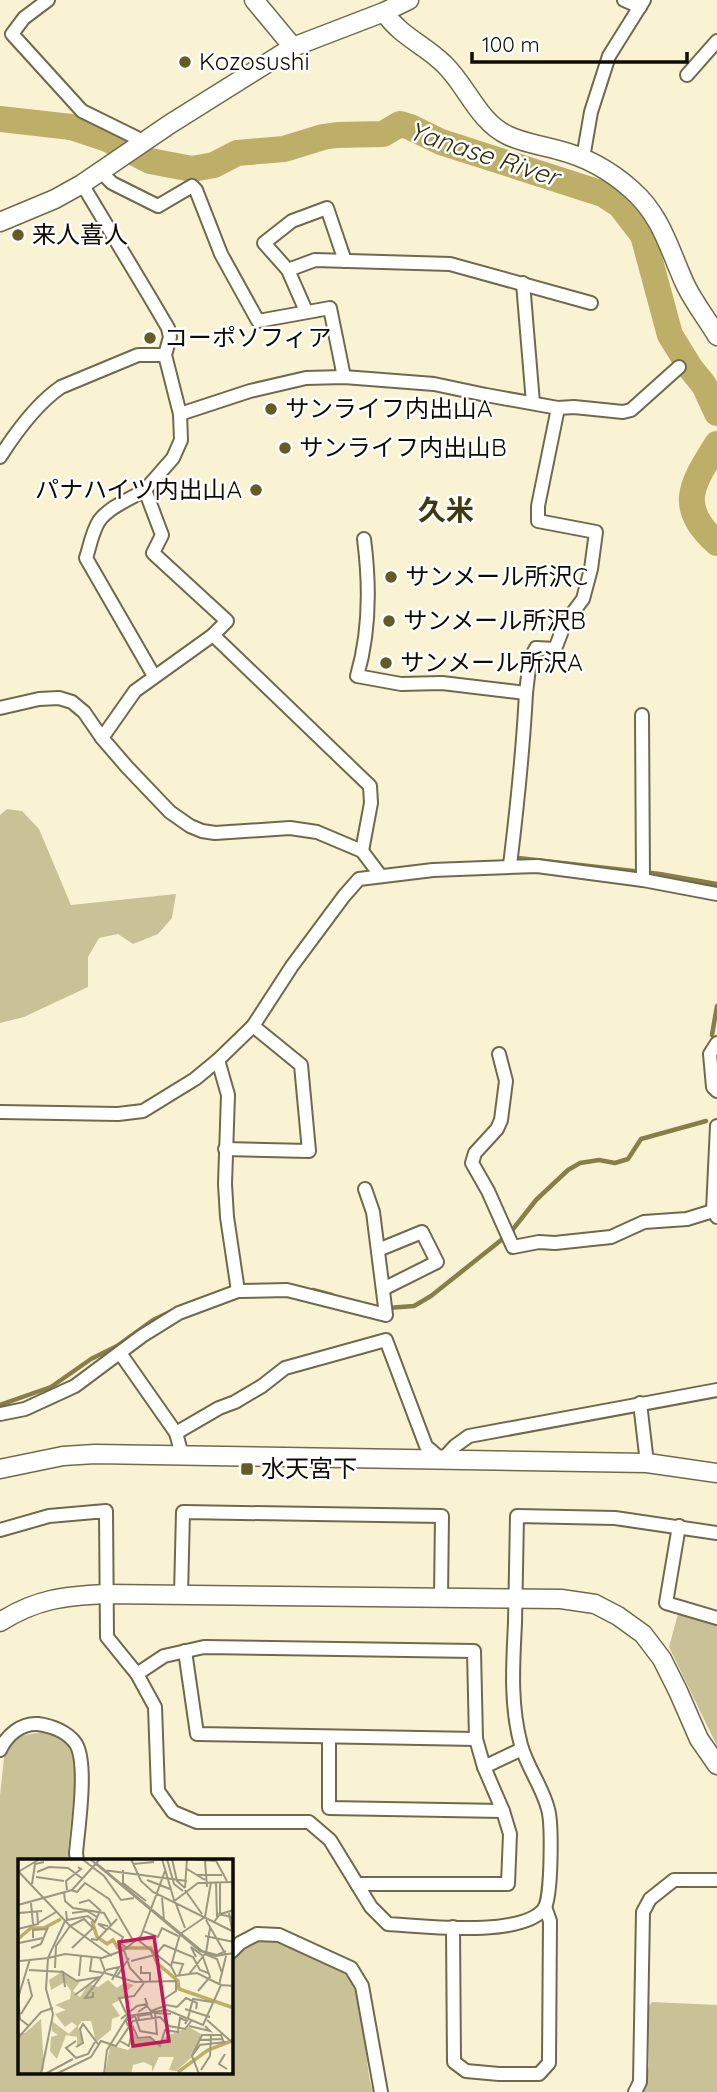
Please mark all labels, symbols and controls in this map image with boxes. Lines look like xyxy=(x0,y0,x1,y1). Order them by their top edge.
scale bar xyxy=(472,21,687,65)
text: 100 m xyxy=(482,31,540,57)
place label: Kozosushi xyxy=(199,46,310,76)
marker: Kozosushi xyxy=(177,54,193,70)
water label: Yanase River xyxy=(405,114,566,194)
place label: 来人喜人 xyxy=(32,219,128,249)
marker: 来人喜人 xyxy=(10,227,26,243)
place label: コーポソフィア xyxy=(164,322,332,352)
marker: コーポソフィア xyxy=(142,330,158,346)
place label: サンライフ内出山A xyxy=(285,393,493,423)
marker: サンライフ内出山A xyxy=(263,401,279,417)
place label: サンライフ内出山B xyxy=(299,432,507,462)
marker: サンライフ内出山B xyxy=(277,440,293,456)
place label: パナハイツ内出山A xyxy=(35,474,242,504)
marker: パナハイツ内出山A xyxy=(248,482,264,498)
district label: 久米 xyxy=(418,492,474,527)
place label: サンメール所沢C xyxy=(405,561,588,591)
marker: サンメール所沢C xyxy=(383,569,399,585)
place label: サンメール所沢B xyxy=(403,605,586,635)
marker: サンメール所沢B xyxy=(381,613,397,629)
place label: サンメール所沢A xyxy=(400,647,583,677)
marker: サンメール所沢A xyxy=(378,655,394,671)
place label: 水天宮下 xyxy=(261,1453,357,1483)
marker: 水天宮下 xyxy=(239,1461,255,1477)
inset map xyxy=(18,1859,233,2074)

